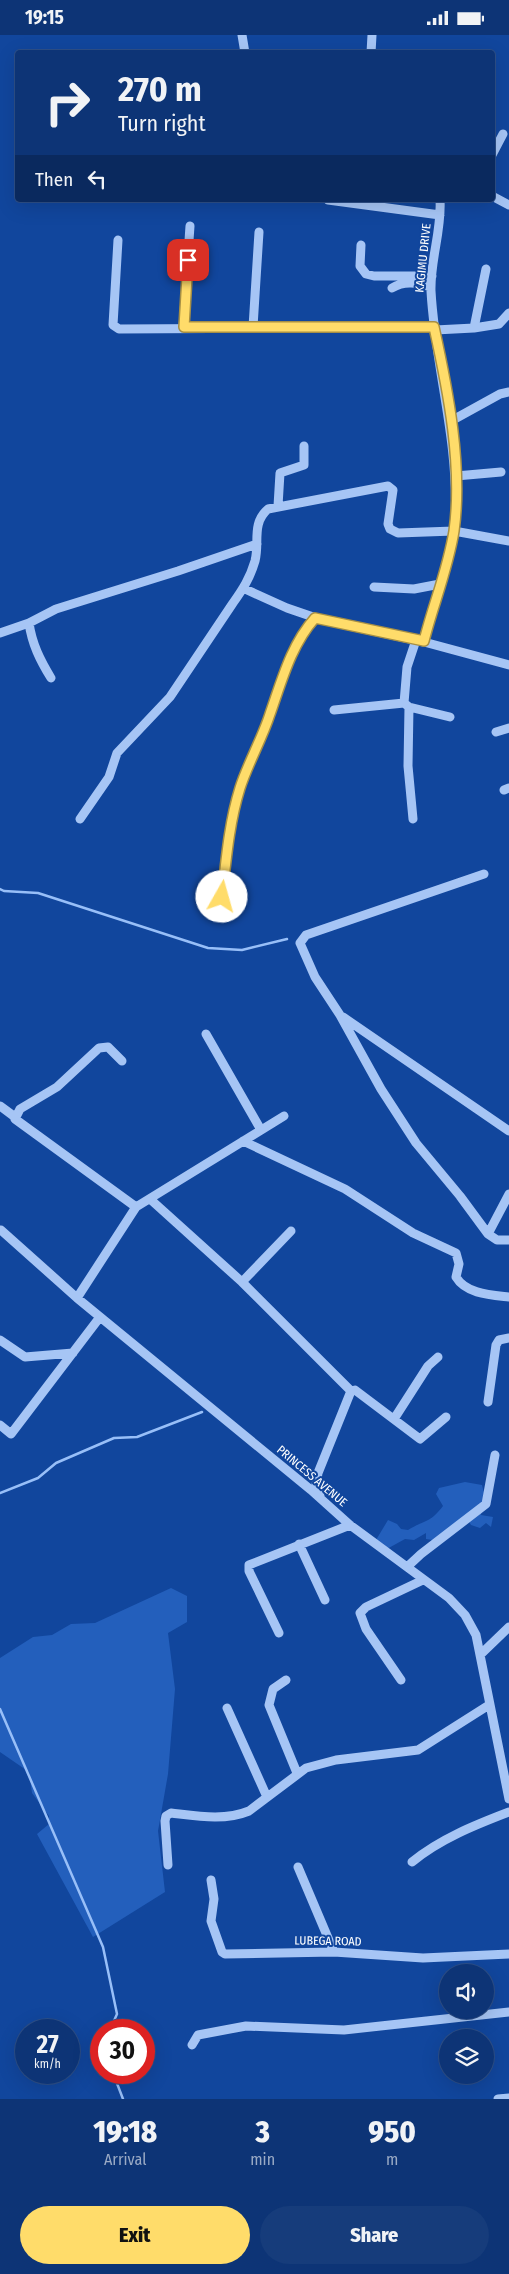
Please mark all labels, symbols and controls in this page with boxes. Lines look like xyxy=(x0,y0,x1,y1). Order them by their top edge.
text: 19:15 xyxy=(25,6,64,29)
text: 270 m xyxy=(118,68,202,110)
icon: right xyxy=(35,70,100,135)
text: Turn right xyxy=(118,110,206,137)
icon: left xyxy=(83,165,111,193)
text: Then xyxy=(35,168,73,191)
street label: KAGIMU DRIVE xyxy=(412,222,434,293)
pin xyxy=(167,239,209,281)
icon: arrive xyxy=(174,246,202,274)
position arrow xyxy=(195,870,247,922)
street label: PRINCESS AVENUE xyxy=(274,1443,350,1510)
street label: LUBEGA ROAD xyxy=(294,1933,362,1949)
map controls xyxy=(439,1964,494,2084)
button: sound xyxy=(439,1964,494,2019)
speed limit sign: 30 xyxy=(90,2019,155,2084)
button: layers xyxy=(439,2029,494,2084)
text: 27 xyxy=(36,2030,59,2060)
text: km/h xyxy=(34,2057,61,2071)
text: 19:18 xyxy=(93,2114,157,2150)
text: 3 xyxy=(256,2114,270,2150)
text: 950 xyxy=(368,2114,416,2150)
text: Arrival xyxy=(104,2150,146,2169)
text: min xyxy=(250,2150,275,2169)
text: m xyxy=(386,2150,398,2169)
button: Exit xyxy=(20,2206,250,2264)
button: Share xyxy=(260,2206,489,2264)

